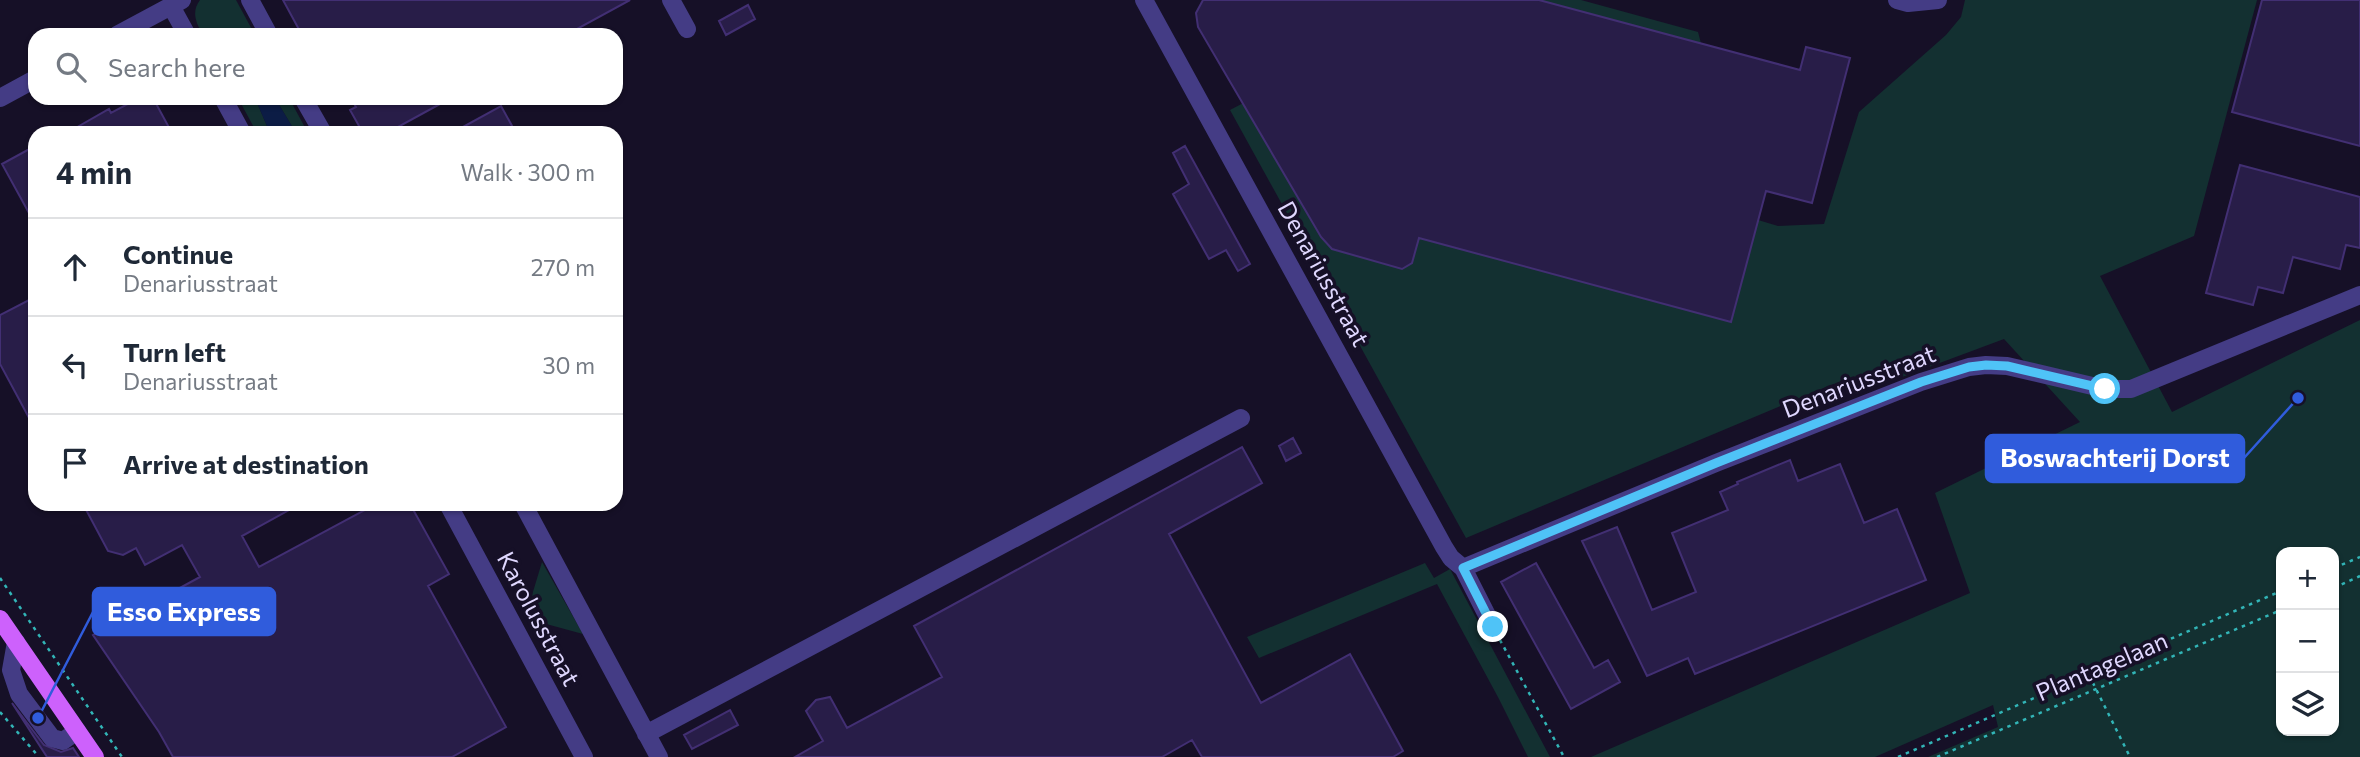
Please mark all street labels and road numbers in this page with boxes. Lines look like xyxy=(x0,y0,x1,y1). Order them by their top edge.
street label: Denariusstraat xyxy=(1272,196,1376,351)
street label: Denariusstraat xyxy=(1778,338,1939,423)
street label: Karolusstraat xyxy=(492,546,587,690)
street label: Plantagelaan xyxy=(2031,625,2172,706)

